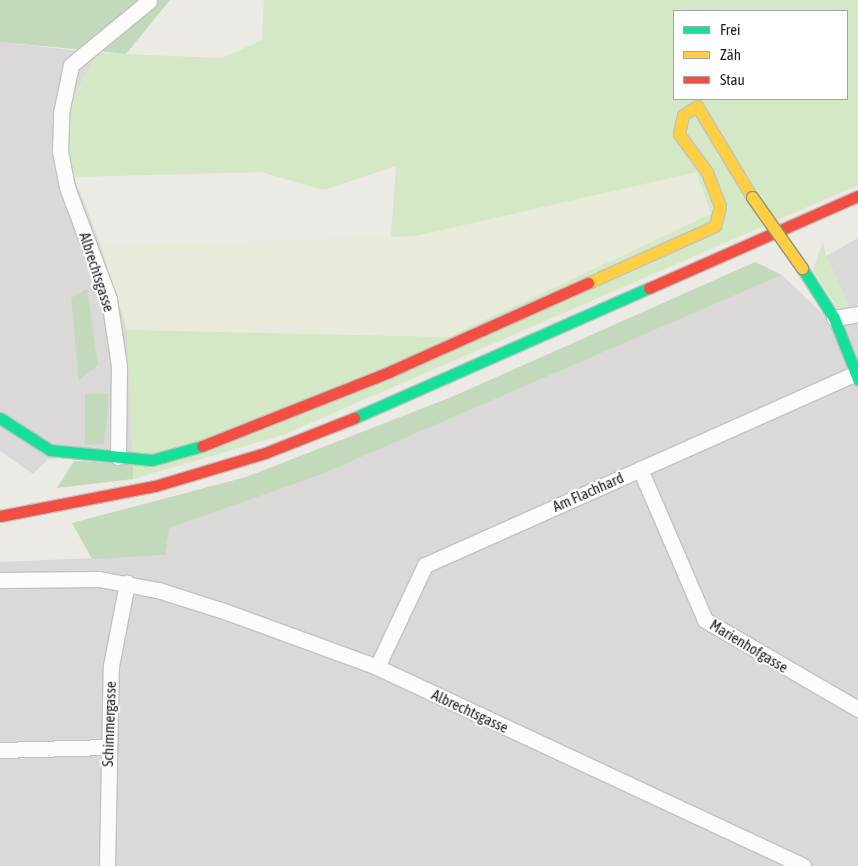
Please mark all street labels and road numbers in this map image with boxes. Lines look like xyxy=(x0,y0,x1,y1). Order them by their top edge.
street label: Albrechtsgasse xyxy=(76,230,118,314)
street label: Am Flachhard xyxy=(550,468,626,516)
street label: Marienhofgasse xyxy=(707,616,791,676)
street label: Schimmergasse xyxy=(99,681,119,767)
street label: Albrechtsgasse xyxy=(429,685,511,737)

